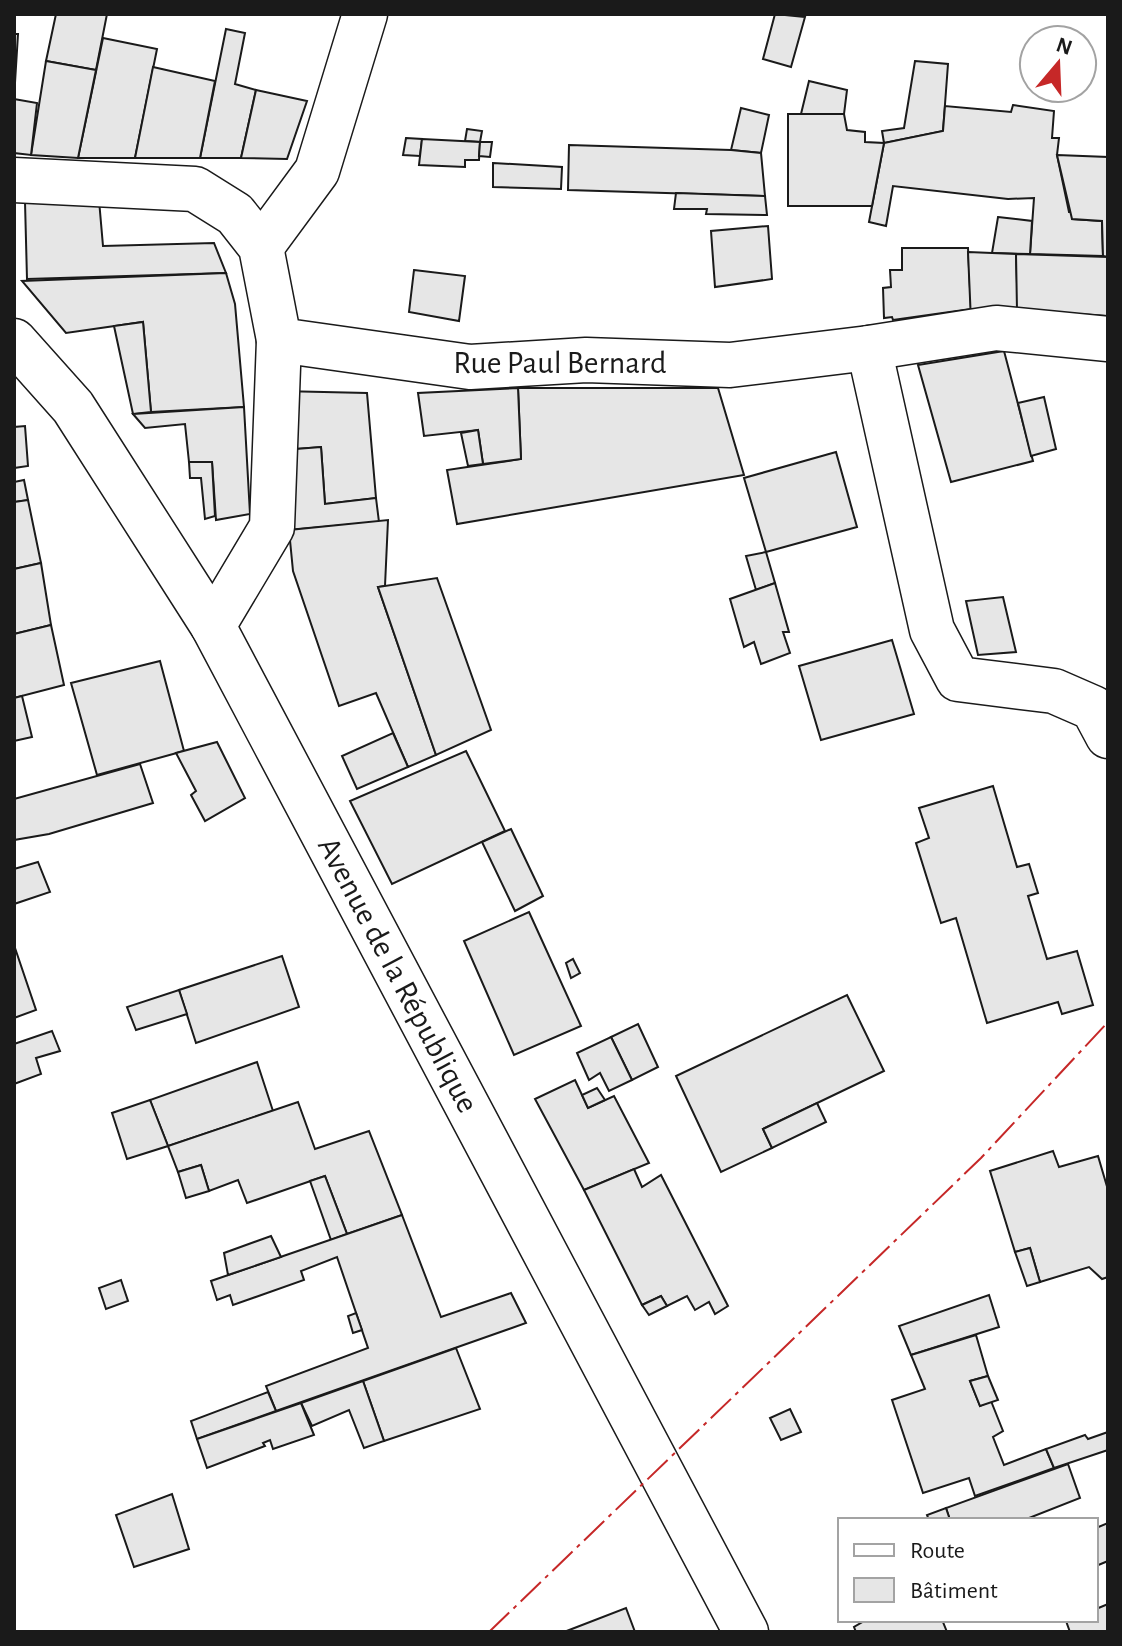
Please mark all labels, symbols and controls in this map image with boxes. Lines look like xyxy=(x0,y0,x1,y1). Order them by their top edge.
north arrow xyxy=(1018,24,1098,104)
text: N xyxy=(1053,33,1075,59)
street label: Rue Paul Bernard xyxy=(453,347,667,379)
street label: Avenue de la République xyxy=(312,832,484,1118)
legend xyxy=(838,1518,1098,1622)
text: Route xyxy=(910,1539,965,1563)
text: Bâtiment xyxy=(910,1579,998,1603)

